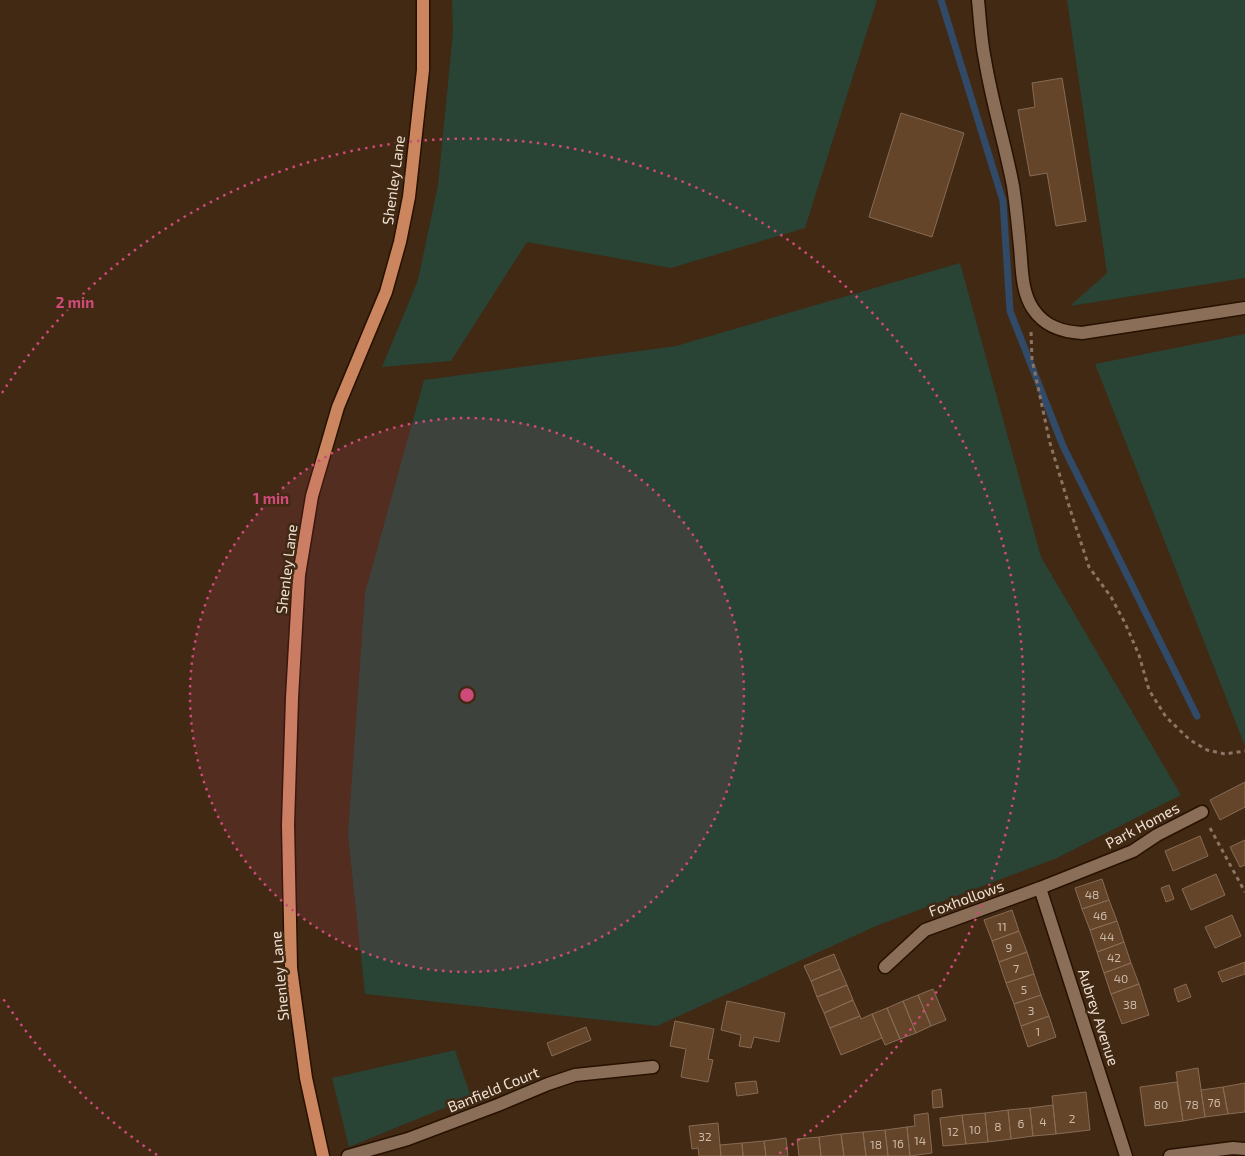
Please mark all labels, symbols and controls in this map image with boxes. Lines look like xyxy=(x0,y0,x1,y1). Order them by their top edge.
street label: Shenley Lane xyxy=(378,134,408,226)
text: 2 min xyxy=(56,293,94,311)
text: 1 min xyxy=(253,489,289,507)
street label: Shenley Lane xyxy=(272,523,300,615)
centre of rings xyxy=(458,686,476,704)
street label: Park Homes xyxy=(1102,798,1182,852)
street label: Foxhollows xyxy=(926,876,1006,920)
house number: 48 xyxy=(1085,887,1099,901)
house number: 46 xyxy=(1093,908,1107,922)
house number: 11 xyxy=(997,919,1007,933)
house number: 44 xyxy=(1100,929,1114,943)
street label: Shenley Lane xyxy=(266,930,292,1022)
house number: 9 xyxy=(1006,940,1013,954)
house number: 42 xyxy=(1107,950,1121,964)
house number: 7 xyxy=(1013,961,1019,975)
street label: Aubrey Avenue xyxy=(1075,966,1123,1068)
house number: 40 xyxy=(1114,971,1128,985)
house number: 5 xyxy=(1021,982,1027,996)
house number: 38 xyxy=(1123,997,1137,1011)
house number: 3 xyxy=(1028,1003,1034,1017)
house number: 1 xyxy=(1036,1024,1040,1038)
street label: Banfield Court xyxy=(445,1062,542,1116)
house number: 76 xyxy=(1207,1095,1221,1109)
house number: 80 xyxy=(1154,1097,1168,1111)
house number: 78 xyxy=(1185,1097,1199,1111)
house number: 2 xyxy=(1069,1111,1076,1125)
house number: 4 xyxy=(1039,1114,1047,1128)
house number: 6 xyxy=(1018,1116,1025,1130)
house number: 8 xyxy=(994,1119,1002,1133)
house number: 10 xyxy=(969,1122,981,1136)
house number: 12 xyxy=(947,1124,959,1138)
house number: 32 xyxy=(698,1129,712,1143)
house number: 14 xyxy=(914,1133,926,1147)
house number: 16 xyxy=(892,1136,904,1150)
house number: 18 xyxy=(870,1137,882,1151)

